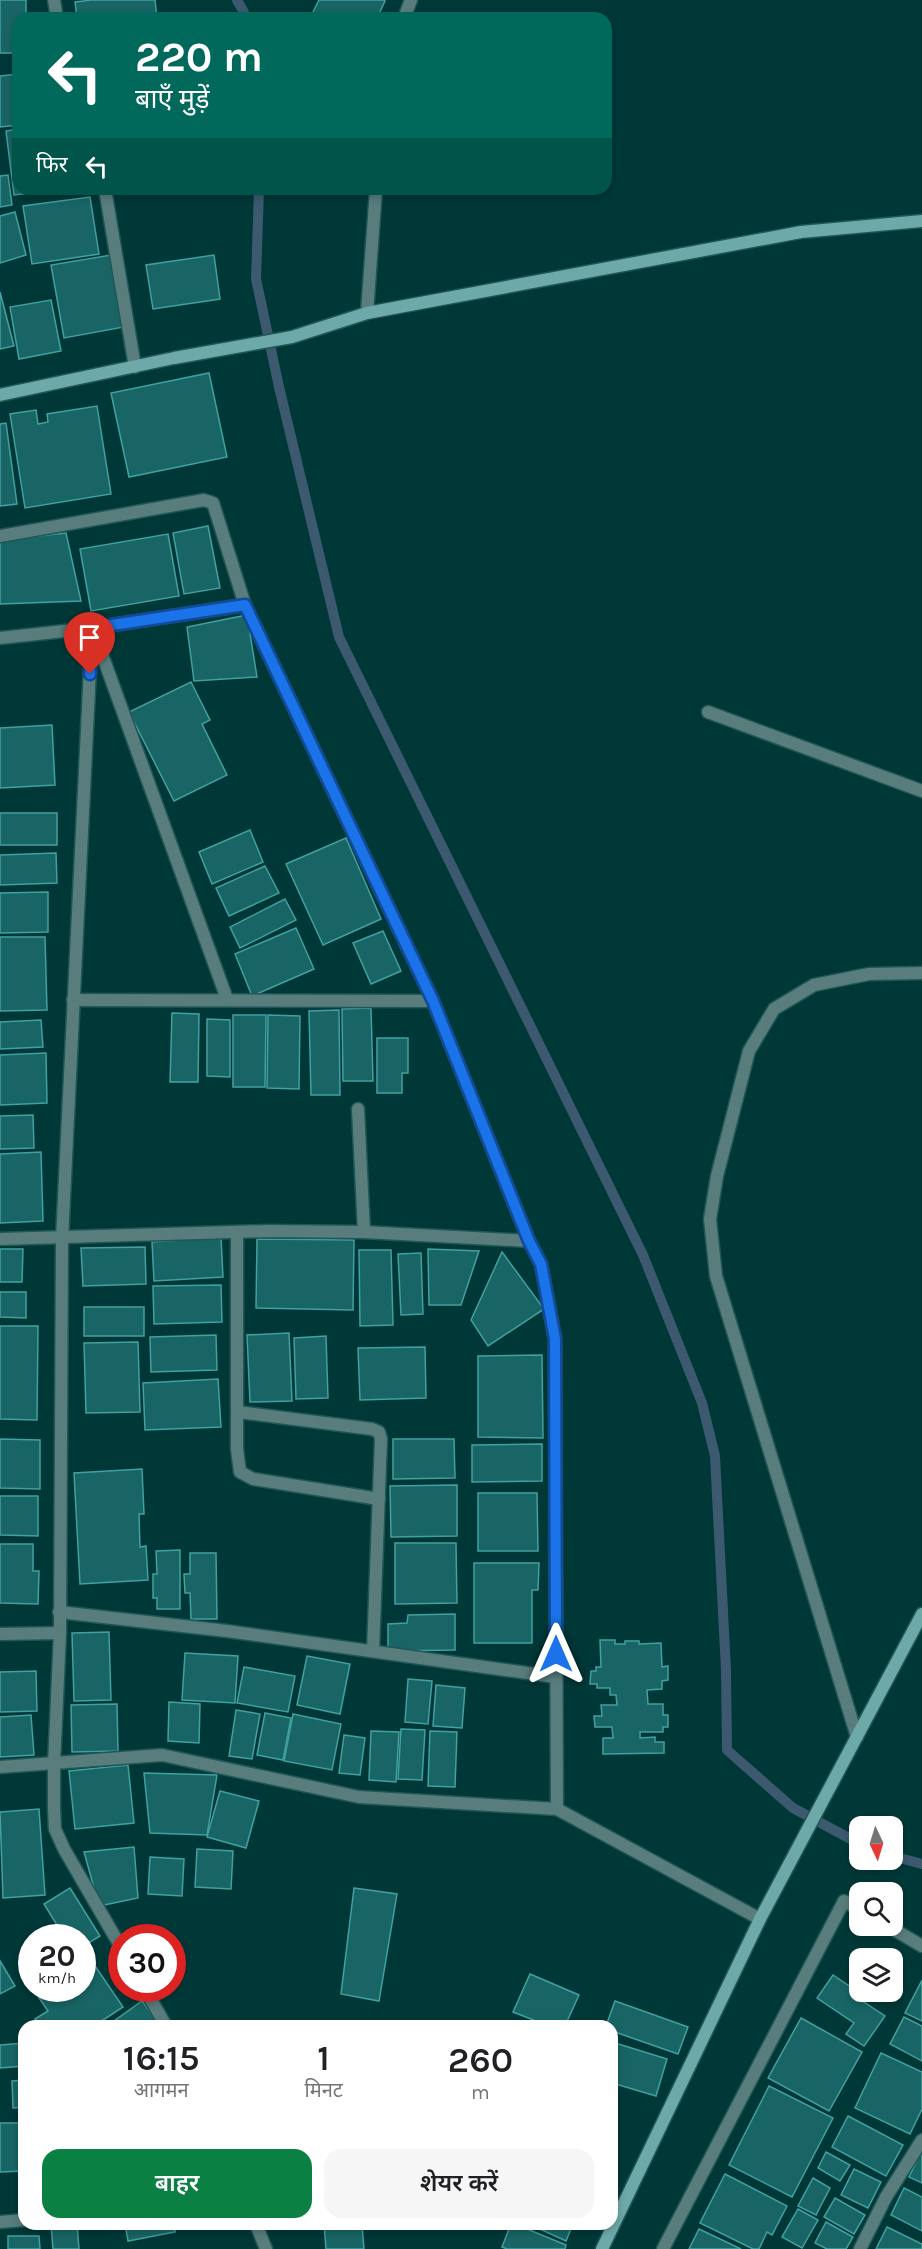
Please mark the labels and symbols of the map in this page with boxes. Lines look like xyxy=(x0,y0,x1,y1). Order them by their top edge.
pin xyxy=(64,612,115,674)
position arrow xyxy=(524,1622,588,1686)
north arrow xyxy=(849,1816,903,1870)
speed limit sign: 30 xyxy=(108,1924,186,2002)

